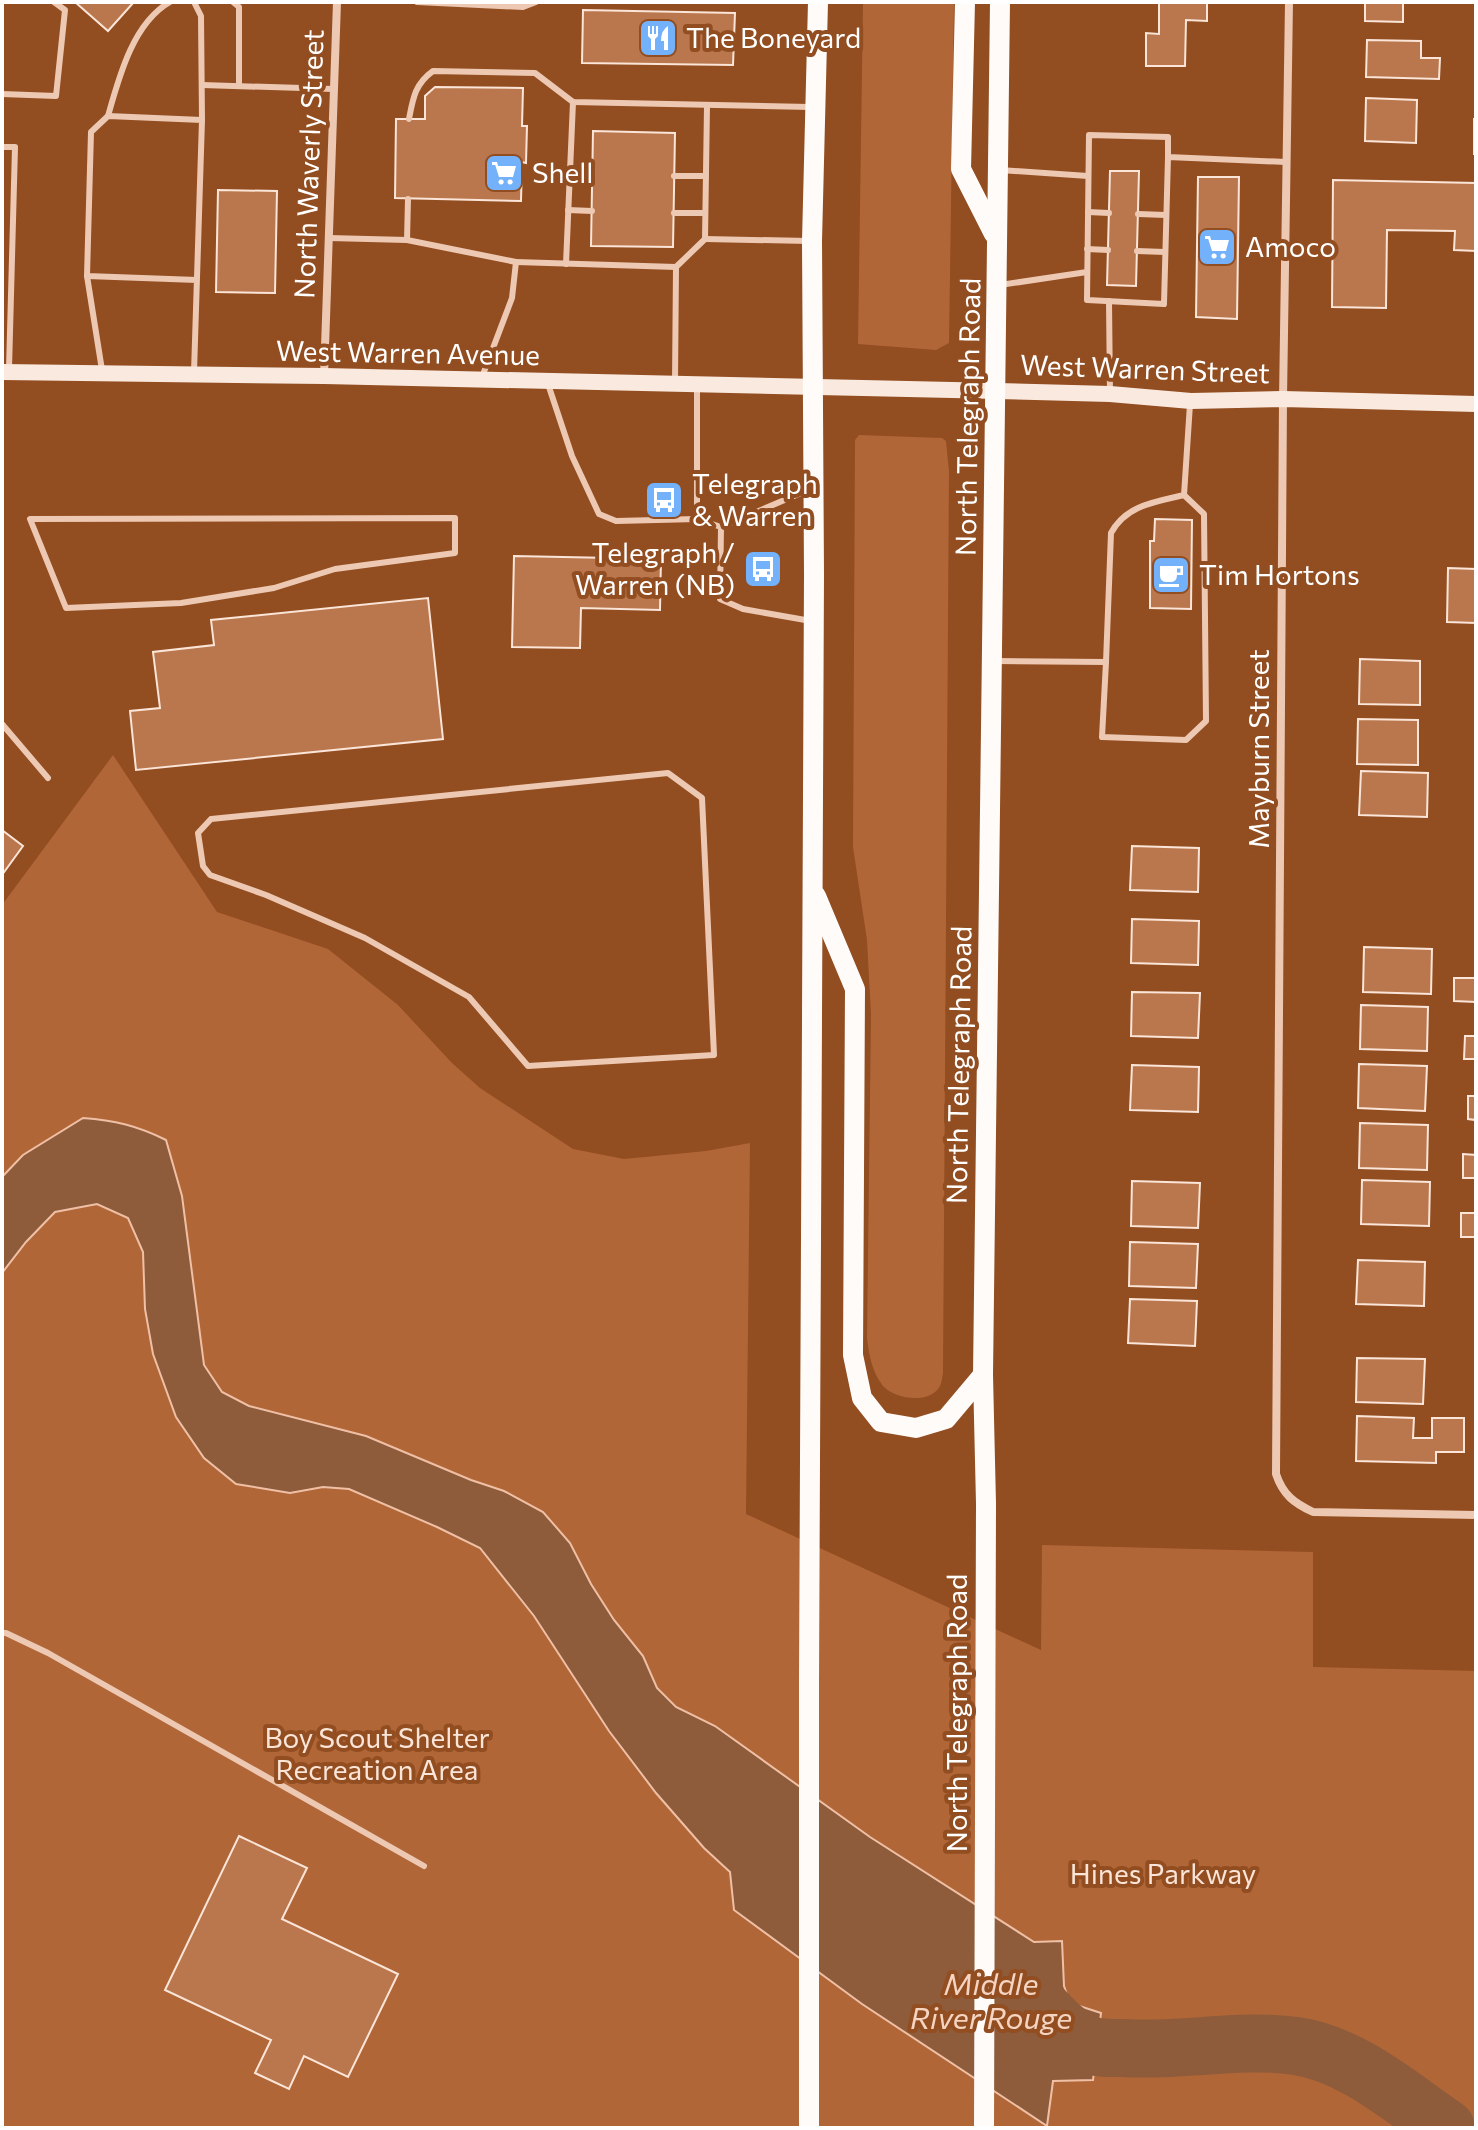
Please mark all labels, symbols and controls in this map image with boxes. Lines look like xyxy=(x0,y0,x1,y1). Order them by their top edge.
restaurant icon: The Boneyard xyxy=(637,17,679,59)
place label: The Boneyard xyxy=(686,20,861,54)
street label: North Waverly Street xyxy=(286,29,330,299)
supermarket icon: Shell xyxy=(483,152,525,194)
place label: Shell xyxy=(532,155,593,189)
supermarket icon: Amoco xyxy=(1196,226,1238,268)
place label: Amoco xyxy=(1245,229,1336,263)
street label: North Telegraph Road xyxy=(948,277,986,556)
street label: West Warren Avenue xyxy=(276,333,540,371)
street label: West Warren Street xyxy=(1020,347,1270,389)
place label: Telegraph & Warren xyxy=(692,466,818,532)
bus stop icon: Telegraph & Warren xyxy=(643,479,685,521)
place label: Telegraph / Warren (NB) xyxy=(575,535,735,601)
bus stop icon: Telegraph / Warren (NB) xyxy=(742,548,784,590)
cafe icon: Tim Hortons xyxy=(1150,554,1192,596)
place label: Tim Hortons xyxy=(1199,557,1360,591)
street label: Mayburn Street xyxy=(1241,649,1275,849)
street label: North Telegraph Road xyxy=(939,925,977,1204)
street label: North Telegraph Road xyxy=(939,1574,973,1852)
park label: Boy Scout Shelter Recreation Area xyxy=(264,1720,490,1786)
park label: Hines Parkway xyxy=(1070,1856,1256,1890)
water label: Middle River Rouge xyxy=(910,1964,1072,2035)

